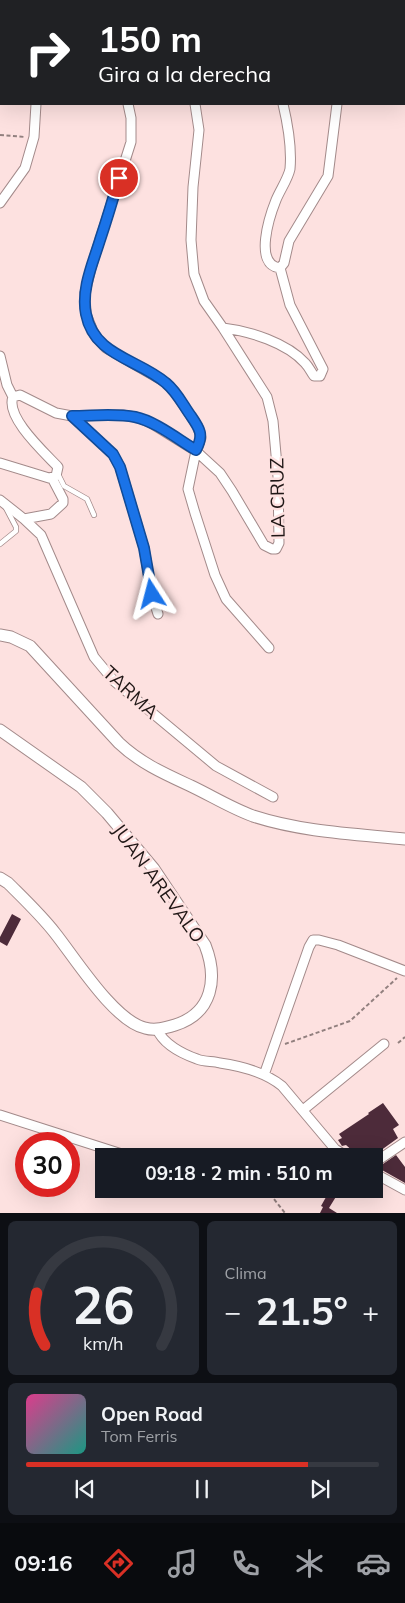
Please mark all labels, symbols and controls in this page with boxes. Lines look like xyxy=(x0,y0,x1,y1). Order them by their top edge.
text: 150 m xyxy=(98,17,202,61)
icon: right xyxy=(15,20,80,85)
text: Gira a la derecha xyxy=(98,60,271,88)
pin xyxy=(98,157,140,199)
icon: arrive xyxy=(105,164,133,192)
street label: LA CRUZ xyxy=(264,458,290,538)
position arrow xyxy=(125,567,177,619)
street label: TARMA xyxy=(98,660,164,724)
street label: JUAN AREVALO xyxy=(108,819,210,947)
speed limit sign: 30 xyxy=(15,1132,80,1197)
text: 09:18 · 2 min · 510 m xyxy=(145,1161,333,1185)
text: Clima xyxy=(225,1263,267,1283)
text: 26 xyxy=(72,1272,134,1337)
text: 21.5° xyxy=(256,1287,348,1335)
text: − xyxy=(225,1294,241,1329)
text: + xyxy=(362,1294,379,1329)
text: km/h xyxy=(83,1332,123,1354)
text: Open Road xyxy=(101,1402,203,1426)
text: Tom Ferris xyxy=(101,1426,178,1446)
icon: previous xyxy=(71,1475,99,1503)
icon: pause xyxy=(188,1475,216,1503)
icon: next xyxy=(306,1475,334,1503)
icon: directions xyxy=(101,1546,136,1581)
icon: music xyxy=(165,1546,200,1581)
icon: phone xyxy=(228,1546,263,1581)
icon: climate xyxy=(292,1546,327,1581)
icon: car xyxy=(356,1546,391,1581)
text: 09:16 xyxy=(14,1549,73,1577)

